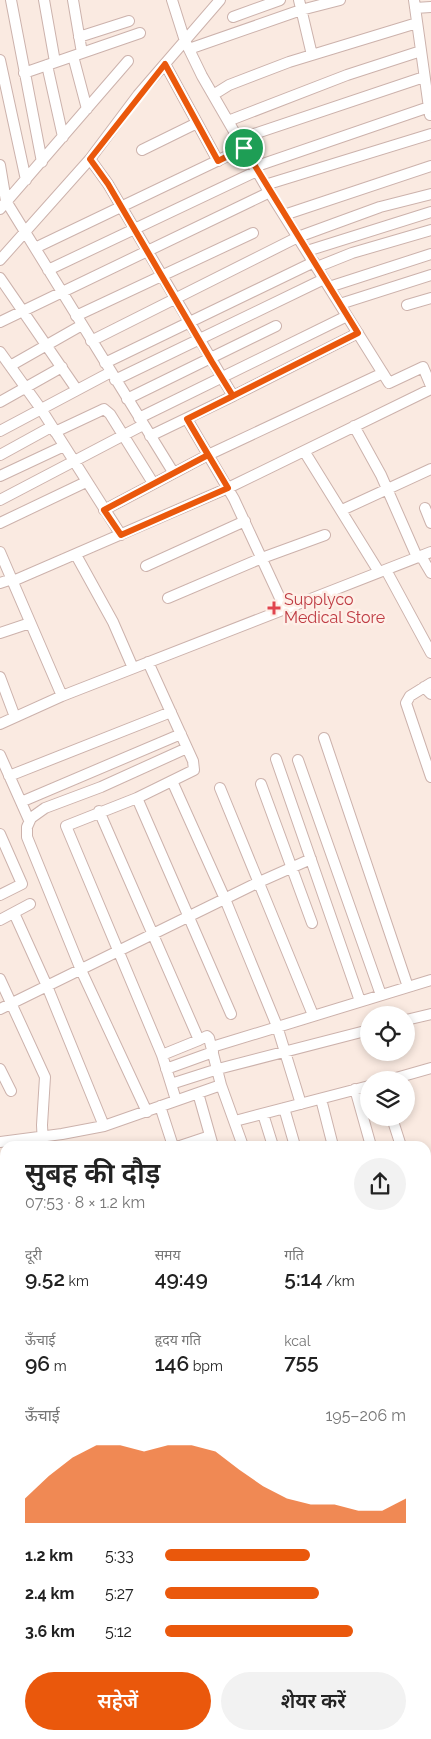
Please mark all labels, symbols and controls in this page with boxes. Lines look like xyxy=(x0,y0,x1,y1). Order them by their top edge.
pin xyxy=(223,127,265,169)
icon: arrive xyxy=(230,134,258,162)
place label: Supplyco Medical Store xyxy=(284,590,385,627)
marker: Supplyco Medical Store xyxy=(268,602,280,614)
map controls xyxy=(360,1006,415,1126)
button: locate xyxy=(360,1006,415,1061)
button: layers xyxy=(360,1071,415,1126)
text: सुबह की दौड़ xyxy=(25,1157,160,1190)
button: share xyxy=(354,1158,406,1210)
text: 07:53 · 8 × 1.2 km xyxy=(25,1193,145,1212)
text: दूरी xyxy=(25,1247,42,1263)
text: समय xyxy=(155,1247,181,1263)
text: गति xyxy=(284,1247,304,1263)
text: 9.52 xyxy=(25,1266,65,1291)
text: 49:49 xyxy=(155,1266,208,1291)
text: 5:14 xyxy=(284,1266,322,1291)
text: km xyxy=(65,1273,89,1289)
text: /km xyxy=(322,1273,355,1289)
text: ऊँचाई xyxy=(25,1332,55,1348)
text: हृदय गति xyxy=(155,1332,201,1348)
text: kcal xyxy=(284,1333,311,1349)
text: 755 xyxy=(284,1349,319,1374)
text: 96 xyxy=(25,1351,50,1376)
text: 146 xyxy=(155,1351,189,1376)
text: m xyxy=(50,1358,67,1374)
text: bpm xyxy=(189,1358,223,1374)
text: ऊँचाई xyxy=(25,1406,60,1425)
text: 195–206 m xyxy=(325,1406,406,1425)
text: 1.2 km xyxy=(25,1546,73,1565)
text: 5:33 xyxy=(105,1546,134,1565)
text: 2.4 km xyxy=(25,1584,74,1603)
text: 5:27 xyxy=(105,1584,134,1603)
text: 3.6 km xyxy=(25,1622,75,1641)
text: 5:12 xyxy=(105,1622,132,1641)
button: सहेजें xyxy=(25,1672,211,1730)
button: शेयर करें xyxy=(221,1672,406,1730)

